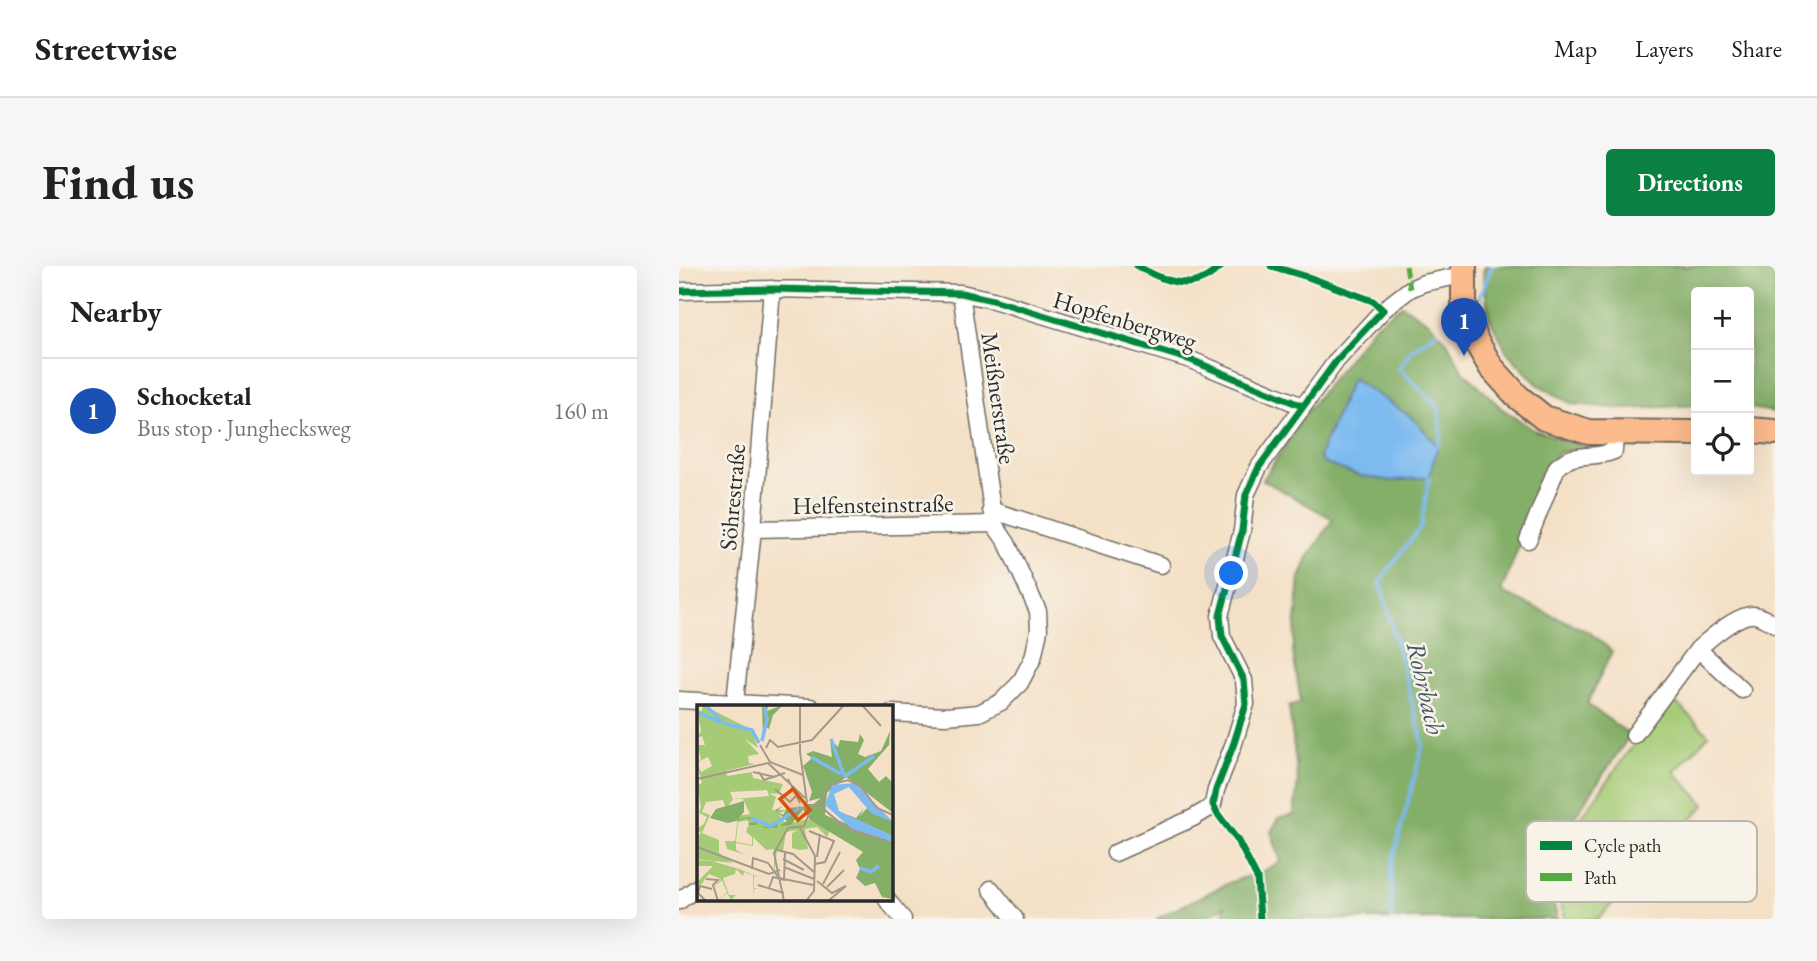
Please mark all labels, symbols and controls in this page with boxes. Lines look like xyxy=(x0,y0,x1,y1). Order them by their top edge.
text: Streetwise xyxy=(35,27,177,70)
text: Map xyxy=(1554,33,1597,64)
text: Layers xyxy=(1635,33,1694,64)
text: Share xyxy=(1732,33,1782,64)
button: Directions xyxy=(1606,149,1775,216)
text: Find us xyxy=(42,150,194,214)
street label: Hopfenbergweg xyxy=(1049,283,1201,357)
map controls xyxy=(1691,287,1754,476)
button: + xyxy=(1691,287,1754,350)
text: Nearby xyxy=(70,292,162,331)
pin: 1 xyxy=(1441,298,1487,356)
street label: Meißnerstraße xyxy=(974,330,1024,466)
button: − xyxy=(1691,350,1754,413)
text: Schocketal xyxy=(137,379,252,413)
text: 1 xyxy=(87,396,99,426)
text: 160 m xyxy=(553,396,609,426)
text: Bus stop · Junghecksweg xyxy=(137,413,351,443)
button: locate xyxy=(1691,413,1754,476)
street label: Söhrestraße xyxy=(712,442,752,552)
street label: Helfensteinstraße xyxy=(792,487,954,521)
your location xyxy=(1214,556,1248,590)
water label: Rohrbach xyxy=(1399,638,1453,738)
inset map xyxy=(697,705,893,902)
legend xyxy=(1526,821,1757,902)
text: Cycle path xyxy=(1584,833,1662,858)
text: Path xyxy=(1584,865,1617,890)

